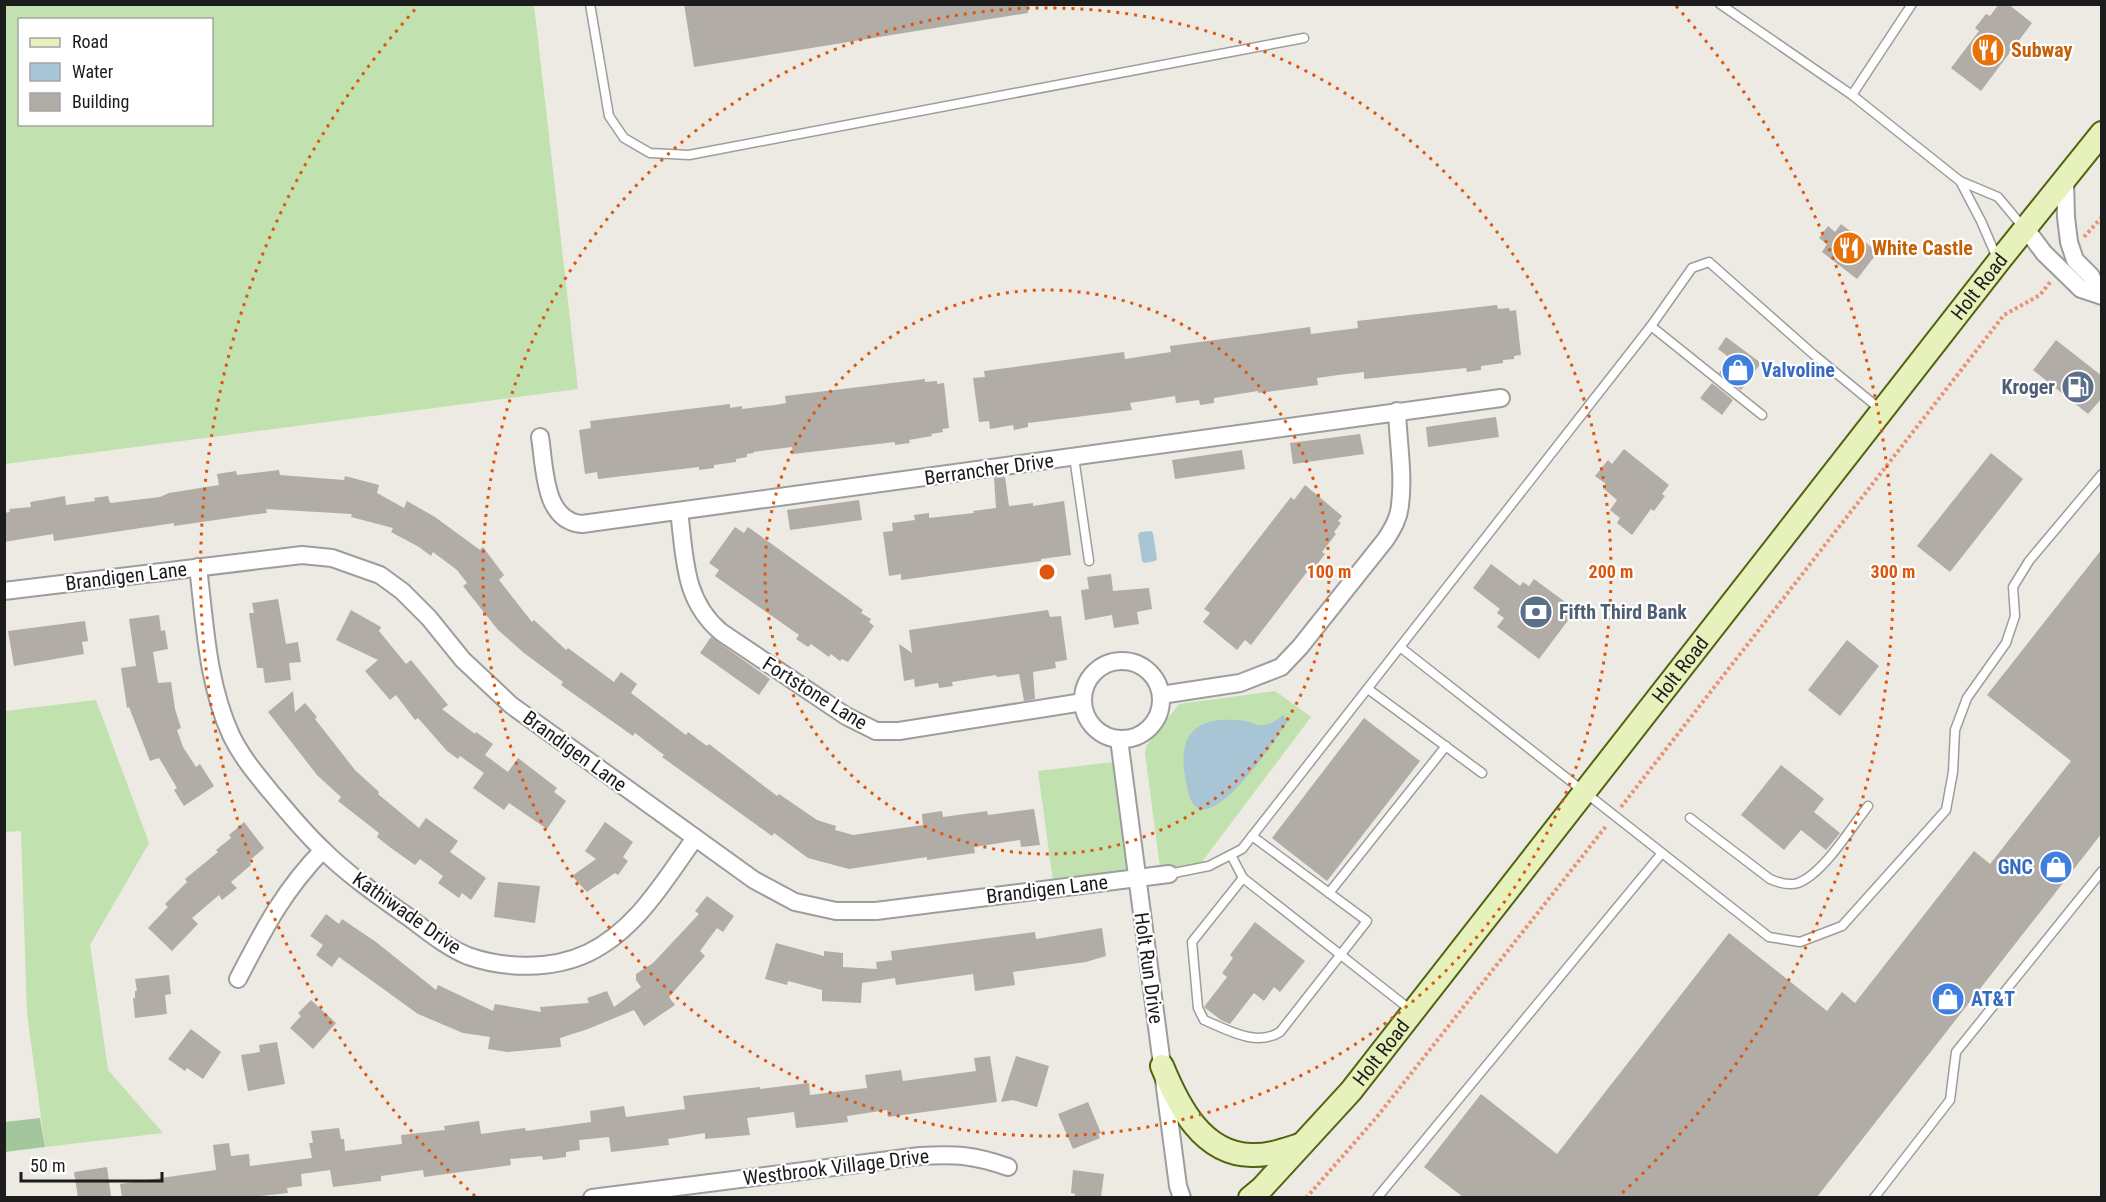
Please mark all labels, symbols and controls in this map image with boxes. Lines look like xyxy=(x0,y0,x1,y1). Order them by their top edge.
legend xyxy=(18,18,213,126)
text: Road xyxy=(72,31,108,52)
restaurant icon: Subway xyxy=(1970,32,2006,68)
place label: Subway xyxy=(2011,38,2072,62)
text: Water xyxy=(72,61,114,82)
text: Building xyxy=(72,91,129,112)
restaurant icon: White Castle xyxy=(1831,230,1867,266)
place label: White Castle xyxy=(1872,236,1973,260)
street label: Holt Road xyxy=(1946,248,2012,324)
shop icon: Valvoline xyxy=(1720,352,1756,388)
place label: Valvoline xyxy=(1761,358,1835,382)
fuel station icon: Kroger xyxy=(2060,369,2096,405)
place label: Kroger xyxy=(2001,375,2055,399)
street label: Berrancher Drive xyxy=(923,448,1055,490)
street label: Brandigen Lane xyxy=(64,557,188,595)
text: 100 m xyxy=(1307,561,1351,582)
text: 200 m xyxy=(1589,561,1633,582)
text: 300 m xyxy=(1871,561,1915,582)
centre of rings xyxy=(1037,562,1057,582)
bank icon: Fifth Third Bank xyxy=(1518,594,1554,630)
place label: Fifth Third Bank xyxy=(1559,600,1687,624)
street label: Holt Road xyxy=(1647,631,1713,708)
street label: Fortstone Lane xyxy=(758,651,872,735)
street label: Brandigen Lane xyxy=(519,705,631,797)
shop icon: GNC xyxy=(2038,849,2074,885)
place label: GNC xyxy=(1998,855,2033,879)
street label: Kathiwade Drive xyxy=(348,867,466,959)
street label: Brandigen Lane xyxy=(985,870,1109,908)
street label: Holt Run Drive xyxy=(1129,911,1169,1025)
shop icon: AT&T xyxy=(1930,981,1966,1017)
place label: AT&T xyxy=(1971,987,2015,1011)
street label: Holt Road xyxy=(1348,1015,1414,1091)
street label: Westbrook Village Drive xyxy=(742,1144,930,1190)
scale bar xyxy=(21,1145,162,1183)
text: 50 m xyxy=(30,1155,65,1176)

